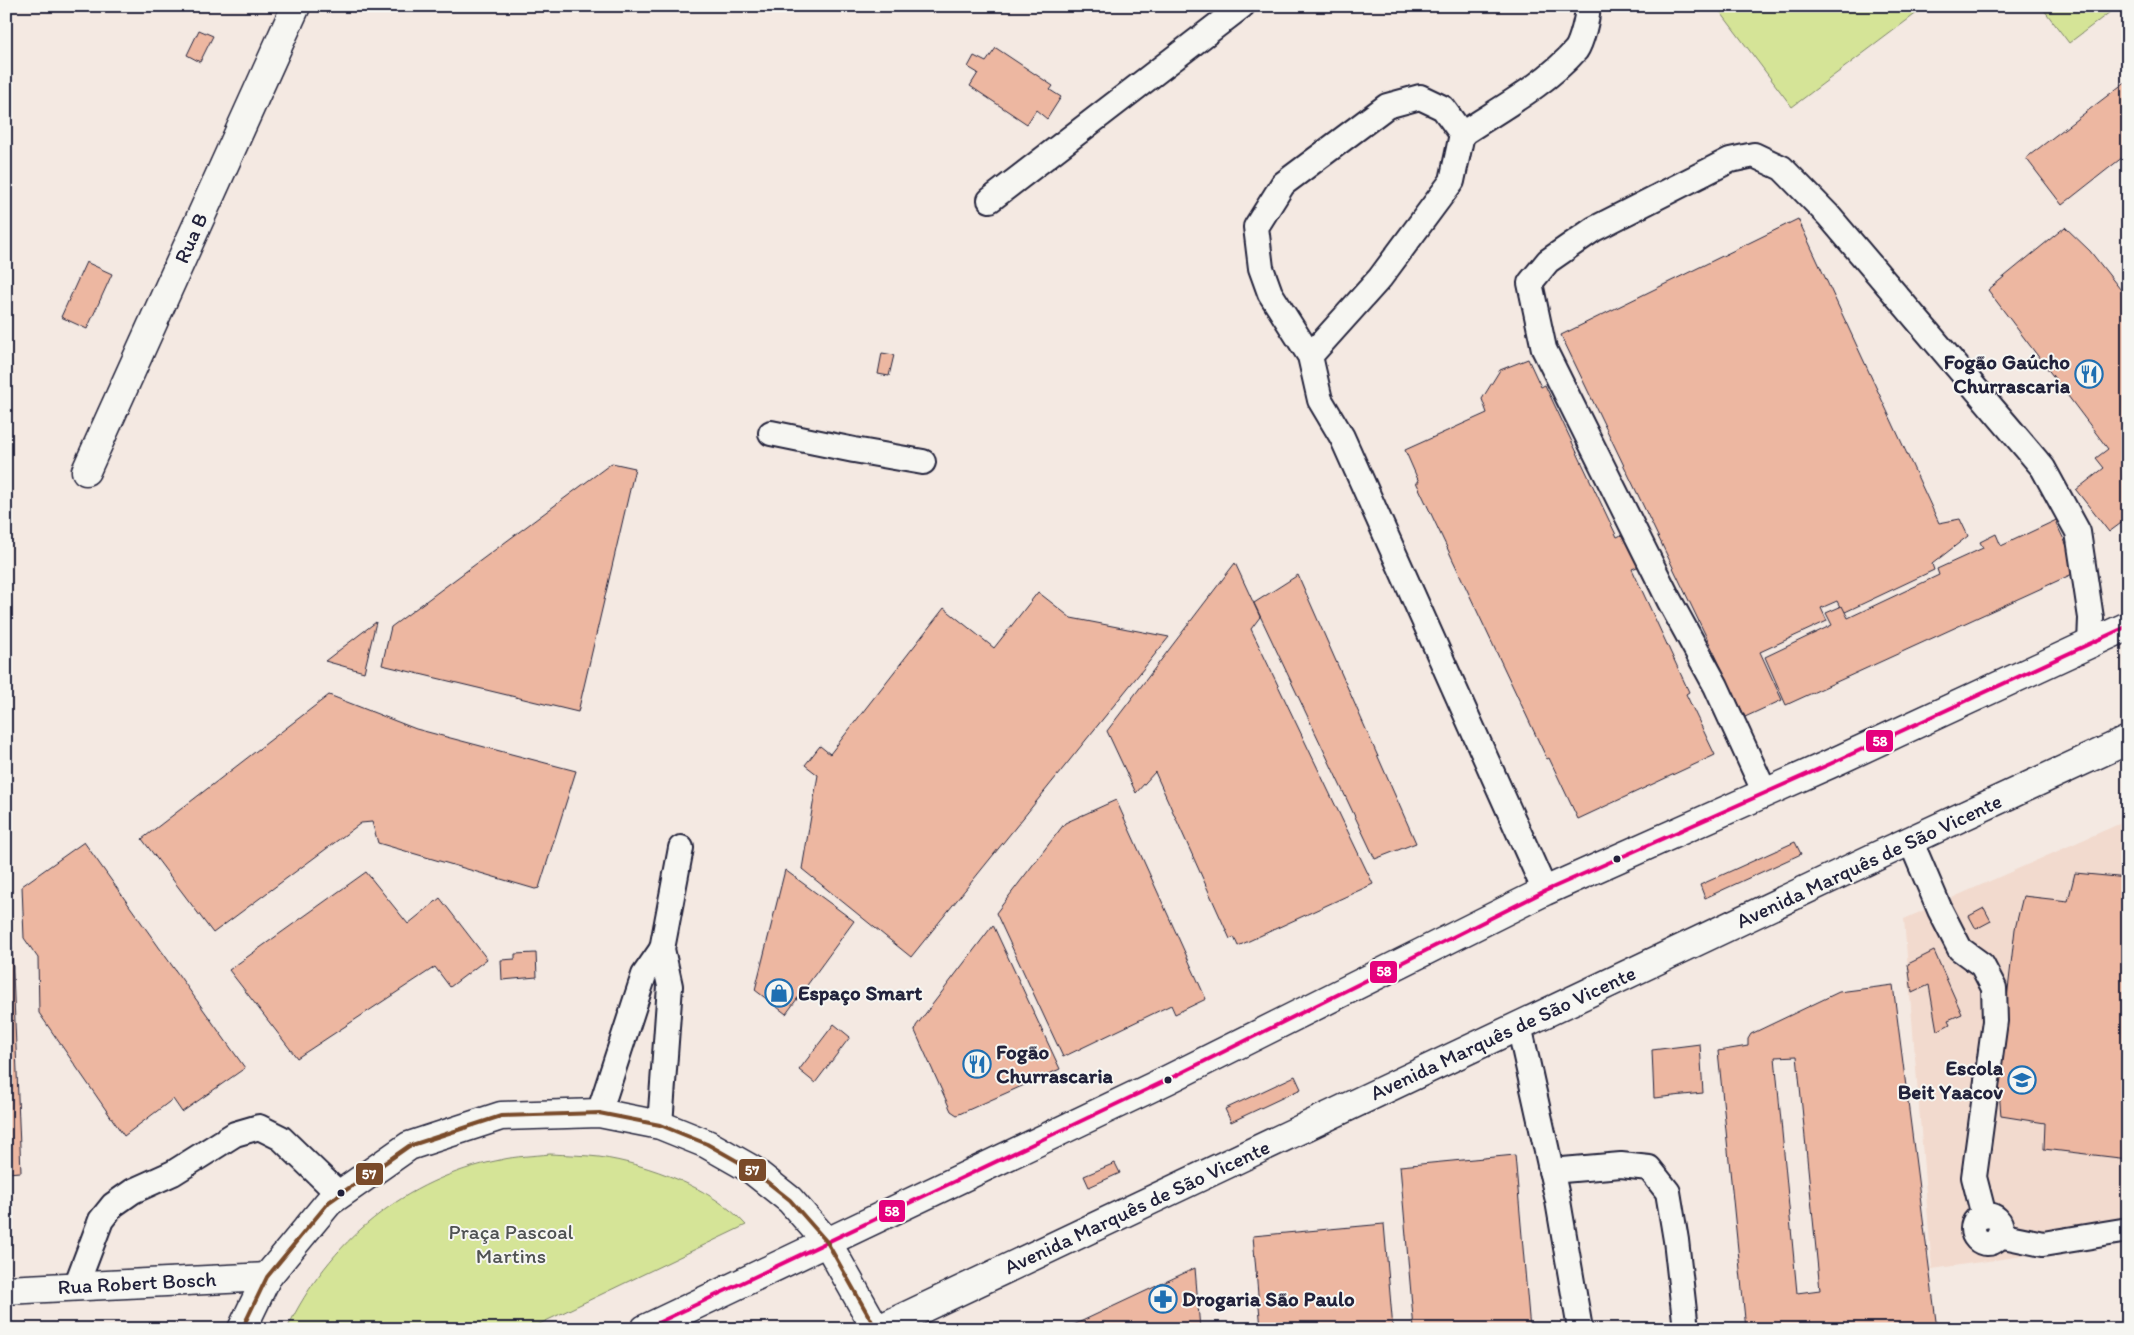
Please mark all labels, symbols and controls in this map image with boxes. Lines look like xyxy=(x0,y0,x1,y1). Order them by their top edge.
street label: Rua B xyxy=(168,209,213,267)
place label: Fogão Gaúcho Churrascaria xyxy=(1944,349,2071,398)
restaurant icon: Fogão Gaúcho Churrascaria xyxy=(2074,359,2104,389)
line badge: 58 xyxy=(1865,729,1894,753)
text: 58 xyxy=(1872,733,1888,750)
street label: Avenida Marquês de São Vicente xyxy=(1732,788,2006,933)
unlabelled marker xyxy=(1612,854,1622,864)
street label: Avenida Marquês de São Vicente xyxy=(1366,960,1640,1105)
line badge: 58 xyxy=(1369,960,1398,984)
text: 58 xyxy=(1376,963,1392,980)
shop icon: Espaço Smart xyxy=(764,978,794,1008)
place label: Espaço Smart xyxy=(798,980,922,1006)
place label: Fogão Churrascaria xyxy=(996,1039,1114,1088)
restaurant icon: Fogão Churrascaria xyxy=(962,1049,992,1079)
place label: Escola Beit Yaacov xyxy=(1898,1055,2004,1104)
school or university icon: Escola Beit Yaacov xyxy=(2007,1065,2037,1095)
unlabelled marker xyxy=(1163,1075,1173,1085)
street label: Avenida Marquês de São Vicente xyxy=(1000,1134,1274,1279)
line badge: 57 xyxy=(738,1158,767,1182)
line badge: 57 xyxy=(355,1162,384,1186)
text: 57 xyxy=(745,1162,759,1179)
text: 57 xyxy=(362,1166,376,1183)
unlabelled marker xyxy=(336,1188,346,1198)
line badge: 58 xyxy=(878,1199,906,1223)
text: 58 xyxy=(884,1203,900,1220)
park label: Praça Pascoal Martins xyxy=(449,1219,574,1268)
street label: Rua Robert Bosch xyxy=(57,1266,217,1299)
pharmacy icon: Drogaria São Paulo xyxy=(1148,1284,1178,1314)
place label: Drogaria São Paulo xyxy=(1182,1286,1355,1312)

